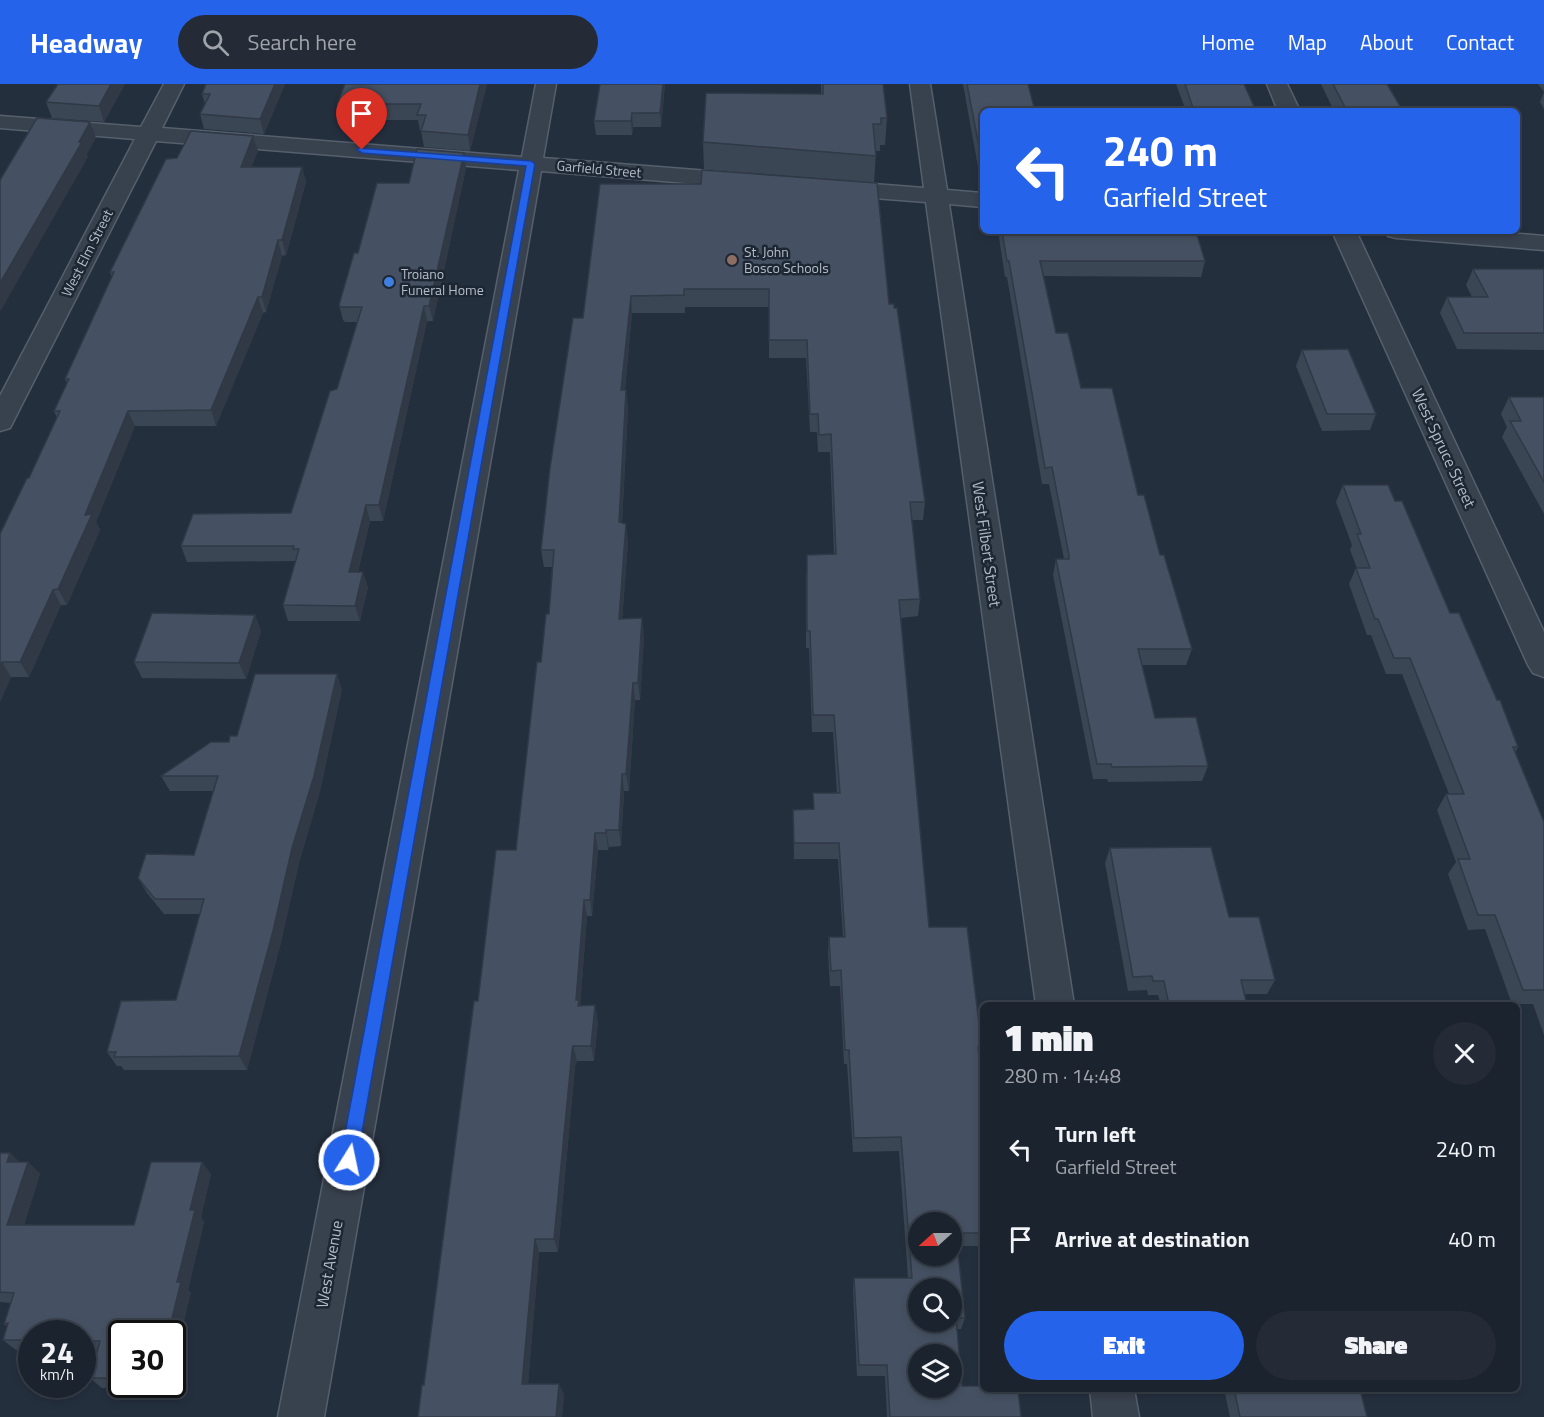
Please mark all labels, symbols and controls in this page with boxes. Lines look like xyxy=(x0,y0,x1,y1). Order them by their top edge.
search box xyxy=(178,15,598,69)
text: Headway xyxy=(30,21,142,64)
text: Search here xyxy=(247,25,357,59)
icon: search xyxy=(199,26,232,59)
text: Home xyxy=(1201,26,1255,58)
text: Map xyxy=(1288,26,1327,58)
text: About xyxy=(1360,26,1413,58)
text: Contact xyxy=(1446,26,1514,58)
pin xyxy=(336,88,387,150)
icon: arrive xyxy=(345,97,378,130)
text: 240 m xyxy=(1103,118,1218,182)
icon: left xyxy=(1004,132,1082,210)
street label: Garfield Street xyxy=(556,154,642,183)
text: Garfield Street xyxy=(1103,176,1267,217)
street label: West Elm Street xyxy=(56,205,118,300)
place label: St. John Bosco Schools xyxy=(744,241,829,278)
marker: St. John Bosco Schools xyxy=(725,253,739,267)
place label: Troiano Funeral Home xyxy=(401,263,484,300)
marker: Troiano Funeral Home xyxy=(382,275,396,289)
street label: West Spruce Street xyxy=(1406,384,1482,512)
street label: West Filbert Street xyxy=(966,480,1008,609)
text: 1 min xyxy=(1004,1010,1093,1065)
button: close xyxy=(1433,1022,1496,1085)
text: 280 m · 14:48 xyxy=(1004,1060,1121,1091)
text: Turn left xyxy=(1055,1117,1136,1151)
position arrow xyxy=(317,1128,381,1192)
text: 240 m xyxy=(1436,1132,1496,1166)
icon: left xyxy=(1004,1133,1037,1166)
text: Garfield Street xyxy=(1055,1151,1177,1182)
north arrow xyxy=(908,1212,962,1266)
map controls xyxy=(908,1212,962,1398)
street label: West Avenue xyxy=(309,1218,349,1310)
text: Arrive at destination xyxy=(1055,1222,1250,1256)
text: 40 m xyxy=(1448,1222,1496,1256)
icon: arrive xyxy=(1004,1223,1037,1256)
button: search xyxy=(908,1278,962,1332)
button: Exit xyxy=(1004,1311,1244,1380)
button: Share xyxy=(1256,1311,1496,1380)
speed limit sign: 30 xyxy=(108,1320,186,1398)
text: 24 xyxy=(40,1329,74,1375)
button: layers xyxy=(908,1344,962,1398)
text: km/h xyxy=(40,1363,74,1386)

